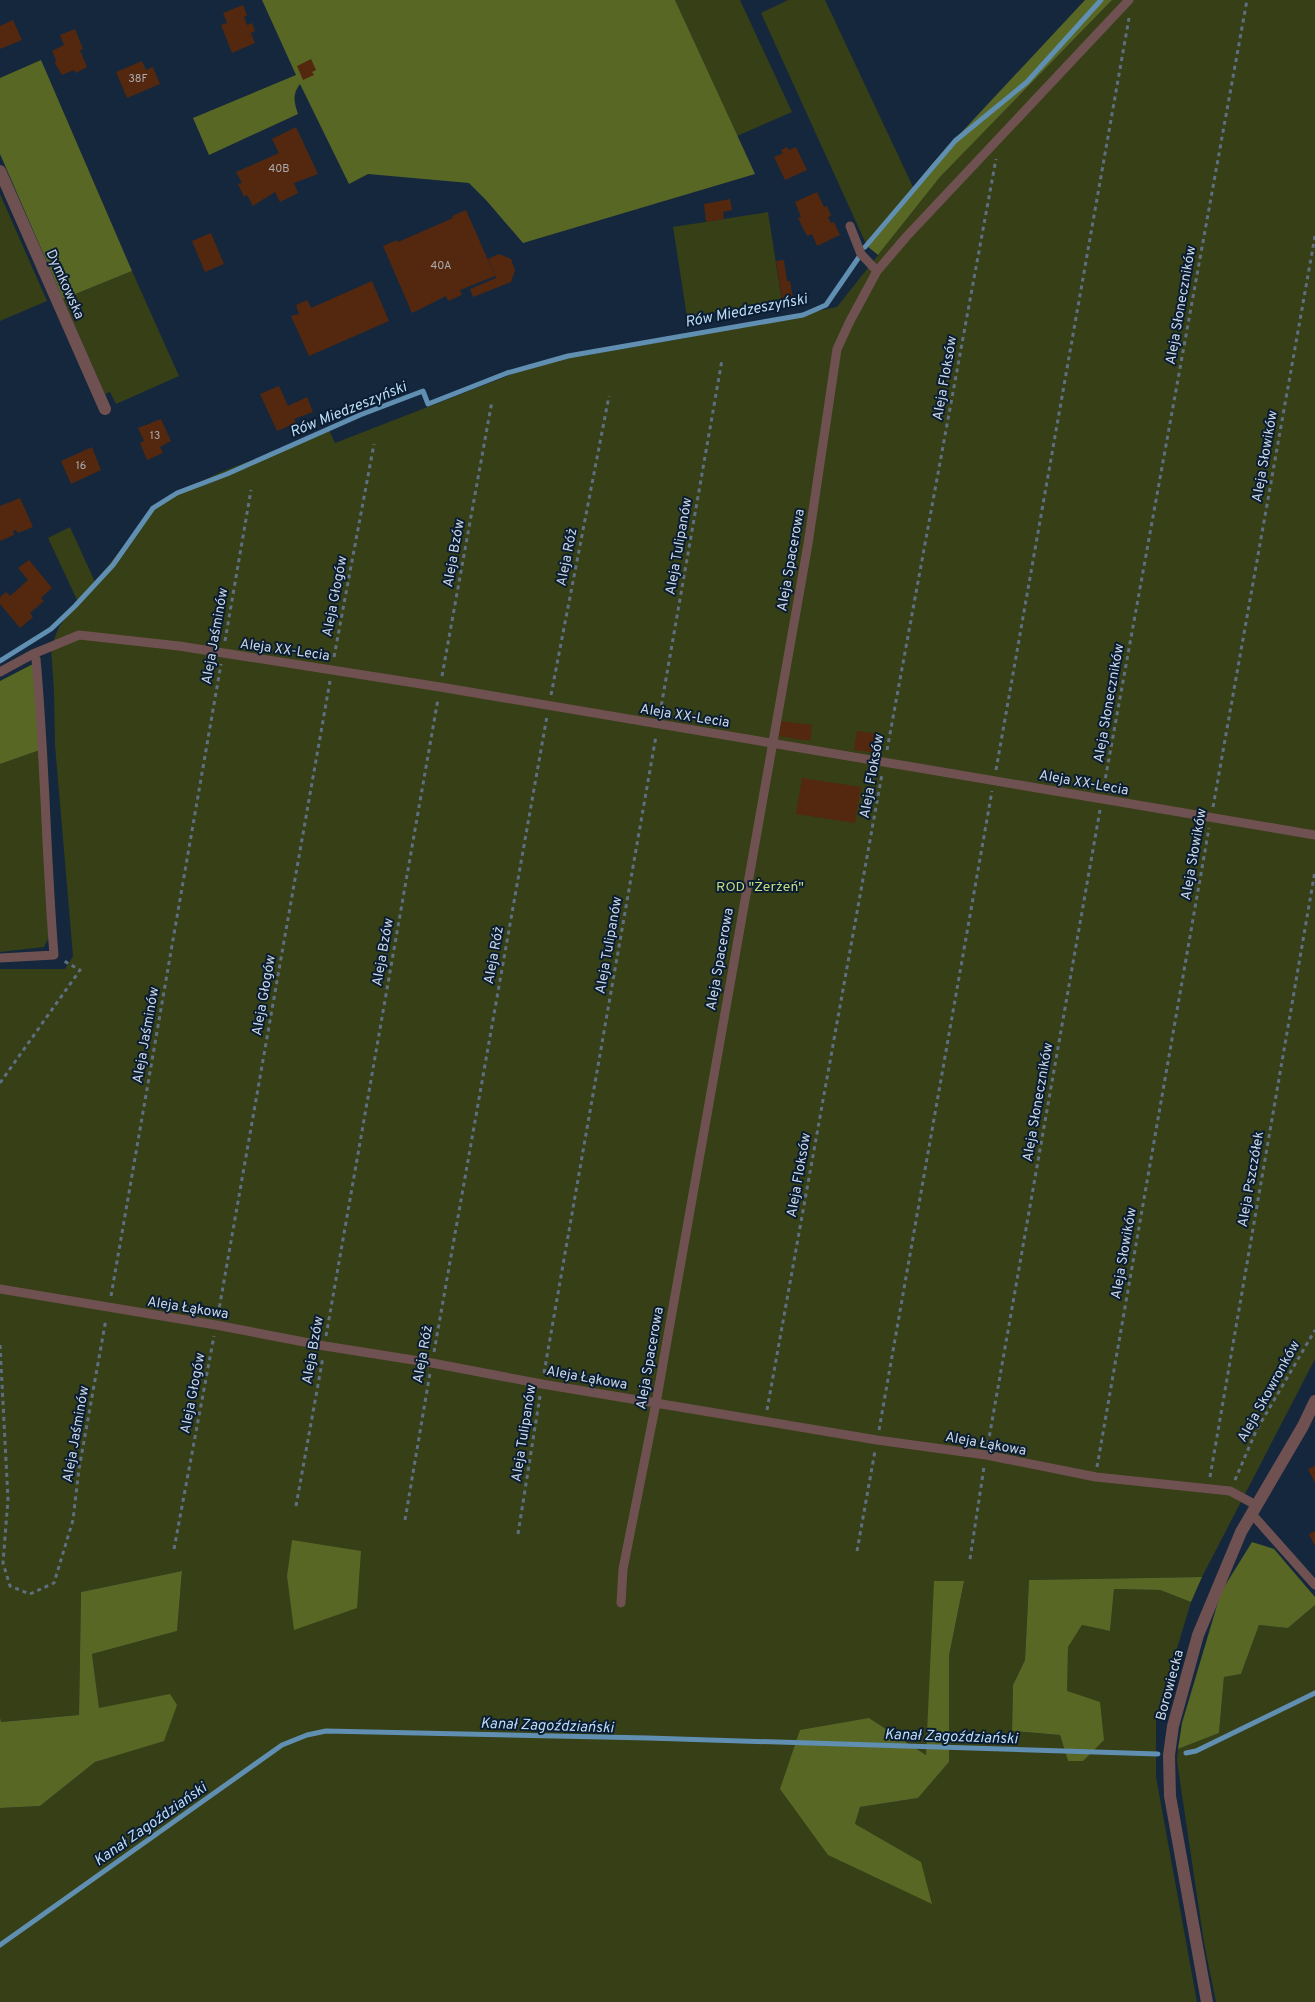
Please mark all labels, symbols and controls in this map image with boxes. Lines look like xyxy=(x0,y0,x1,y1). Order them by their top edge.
house number: 38F xyxy=(128,72,148,86)
house number: 40B xyxy=(268,162,290,176)
street label: Aleja Słoneczników xyxy=(1163,244,1200,366)
street label: Dymkowska xyxy=(42,247,88,322)
house number: 40A xyxy=(430,259,452,273)
water label: Rów Miedzeszyński xyxy=(683,290,810,333)
street label: Aleja Floksów xyxy=(930,335,961,422)
water label: Rów Miedzeszyński xyxy=(287,378,411,442)
street label: Aleja Słowików xyxy=(1249,409,1282,504)
house number: 13 xyxy=(150,429,160,443)
house number: 16 xyxy=(76,459,86,473)
street label: Aleja Tulipanów xyxy=(663,496,696,596)
street label: Aleja Spacerowa xyxy=(774,508,809,613)
street label: Aleja Bzów xyxy=(440,518,469,589)
street label: Aleja Róż xyxy=(554,527,581,588)
street label: Aleja Głogów xyxy=(319,554,352,638)
street label: Aleja Jaśminów xyxy=(199,587,232,686)
street label: Aleja XX-Lecia xyxy=(239,636,331,665)
street label: Aleja Słoneczników xyxy=(1091,642,1128,764)
street label: Aleja XX-Lecia xyxy=(639,701,731,732)
street label: Aleja Floksów xyxy=(857,733,888,820)
street label: Aleja XX-Lecia xyxy=(1038,767,1130,800)
street label: Aleja Słowików xyxy=(1178,807,1211,902)
park label: ROD "Żerżeń" xyxy=(716,878,804,896)
street label: Aleja Tulipanów xyxy=(593,895,626,995)
street label: Aleja Spacerowa xyxy=(703,907,738,1012)
street label: Aleja Bzów xyxy=(369,917,398,988)
street label: Aleja Róż xyxy=(481,925,508,986)
street label: Aleja Głogów xyxy=(249,953,280,1037)
street label: Aleja Jaśminów xyxy=(130,986,163,1085)
street label: Aleja Słoneczników xyxy=(1020,1041,1057,1163)
street label: Aleja Pszczółek xyxy=(1235,1130,1268,1229)
street label: Aleja Floksów xyxy=(784,1132,815,1219)
street label: Aleja Słowików xyxy=(1108,1206,1141,1301)
street label: Aleja Łąkowa xyxy=(146,1294,230,1323)
street label: Aleja Spacerowa xyxy=(633,1306,668,1411)
street label: Aleja Bzów xyxy=(299,1315,328,1386)
street label: Aleja Róż xyxy=(410,1324,437,1385)
street label: Aleja Skowronków xyxy=(1234,1338,1304,1446)
street label: Aleja Głogów xyxy=(177,1351,210,1435)
street label: Aleja Łąkowa xyxy=(545,1363,629,1394)
street label: Aleja Tulipanów xyxy=(508,1383,541,1483)
street label: Aleja Jaśminów xyxy=(60,1385,93,1484)
street label: Aleja Łąkowa xyxy=(944,1429,1028,1460)
street label: Borowiecka xyxy=(1153,1648,1188,1723)
water label: Kanał Zagoździański xyxy=(480,1715,615,1738)
water label: Kanał Zagoździański xyxy=(884,1726,1019,1749)
water label: Kanał Zagoździański xyxy=(91,1778,212,1871)

